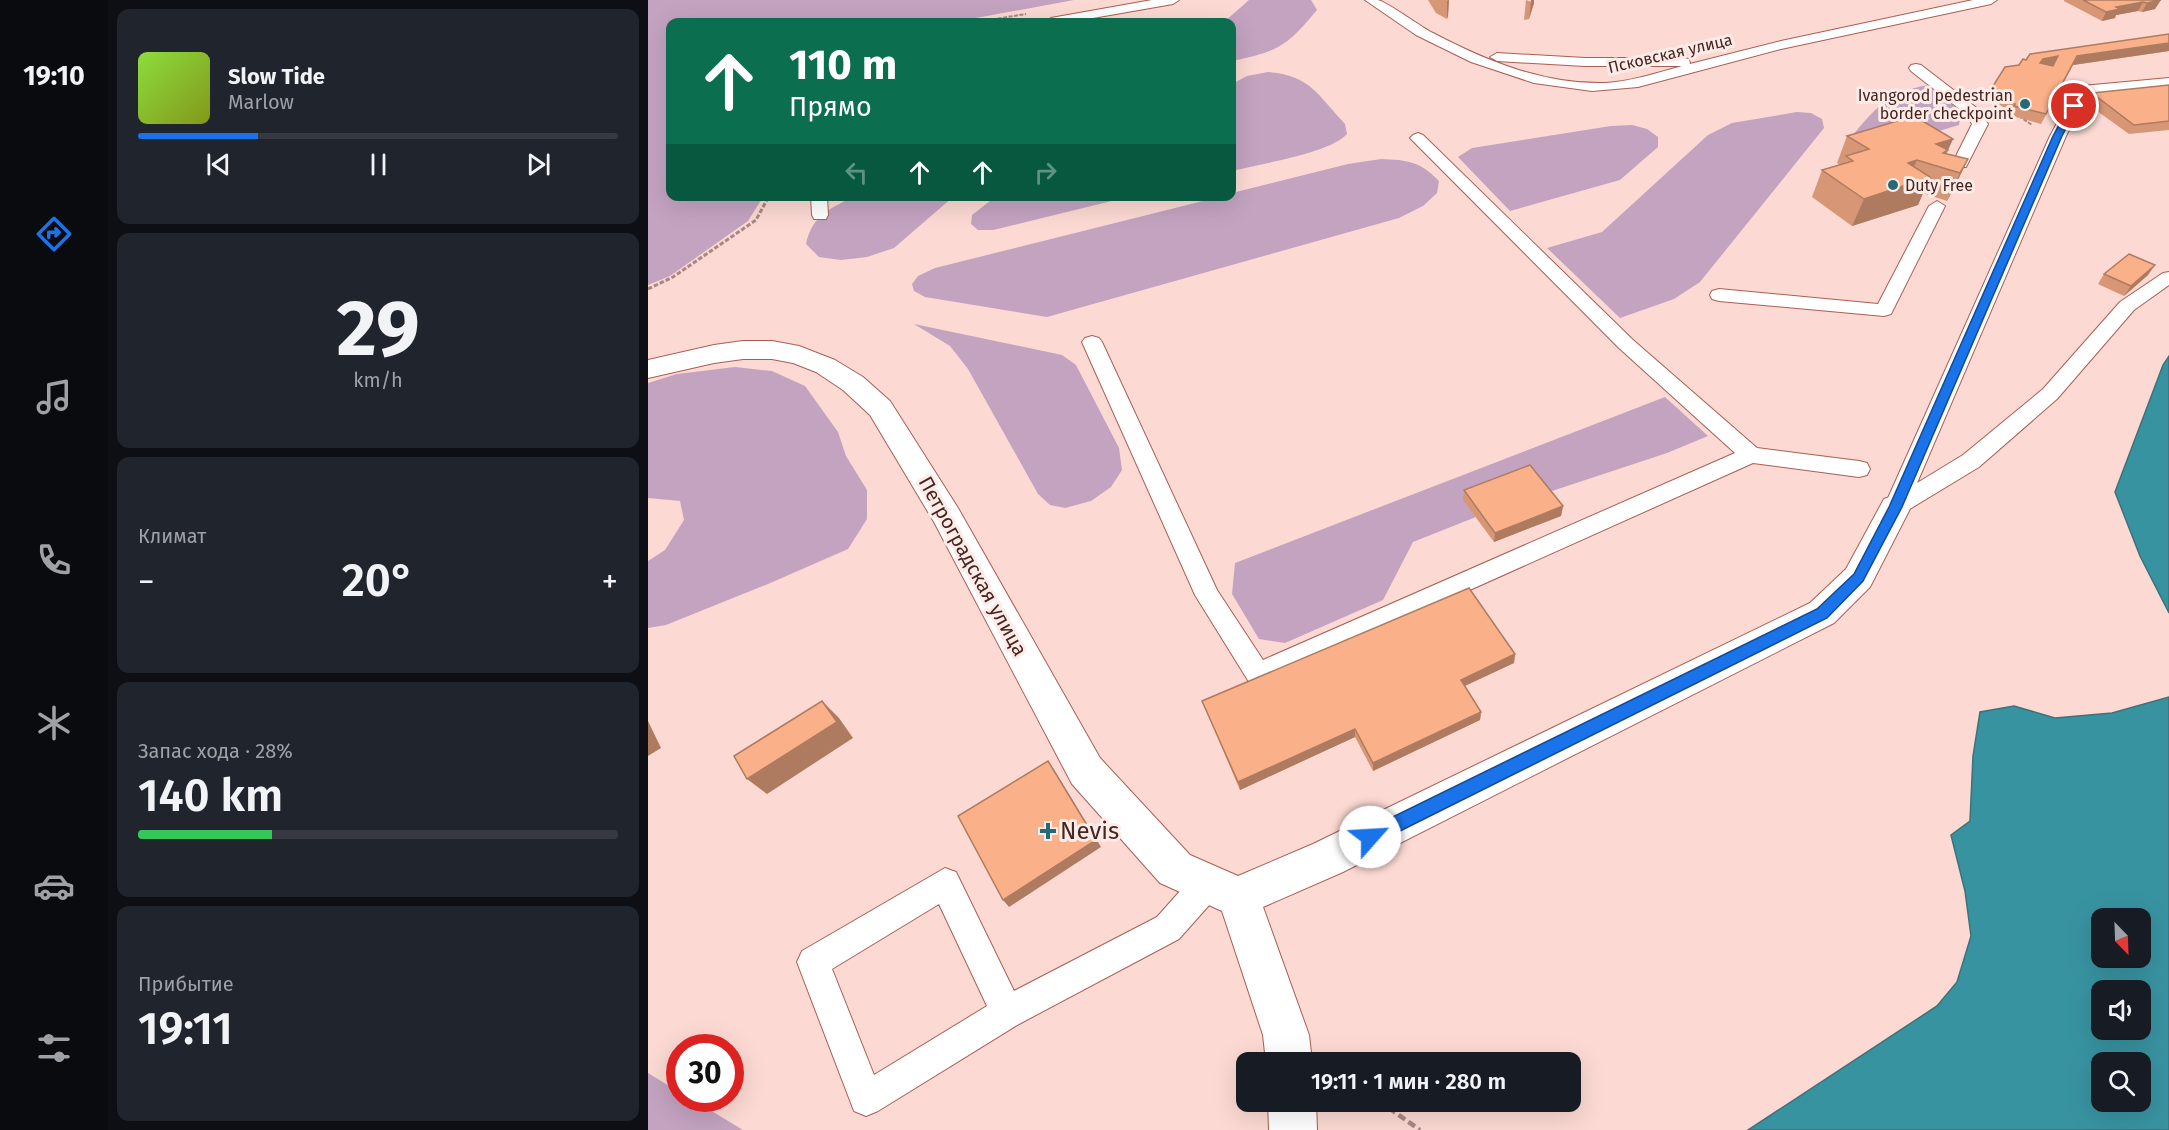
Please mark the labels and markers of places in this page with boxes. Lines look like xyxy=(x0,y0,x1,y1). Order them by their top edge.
pin xyxy=(2048,80,2099,131)
place label: Ivangorod pedestrian border checkpoint xyxy=(1858,86,2013,123)
marker: Ivangorod pedestrian border checkpoint xyxy=(2018,97,2032,111)
place label: Duty Free xyxy=(1905,176,1973,195)
marker: Duty Free xyxy=(1886,178,1900,192)
place label: Nevis xyxy=(1060,817,1119,845)
marker: Nevis xyxy=(1041,824,1055,838)

